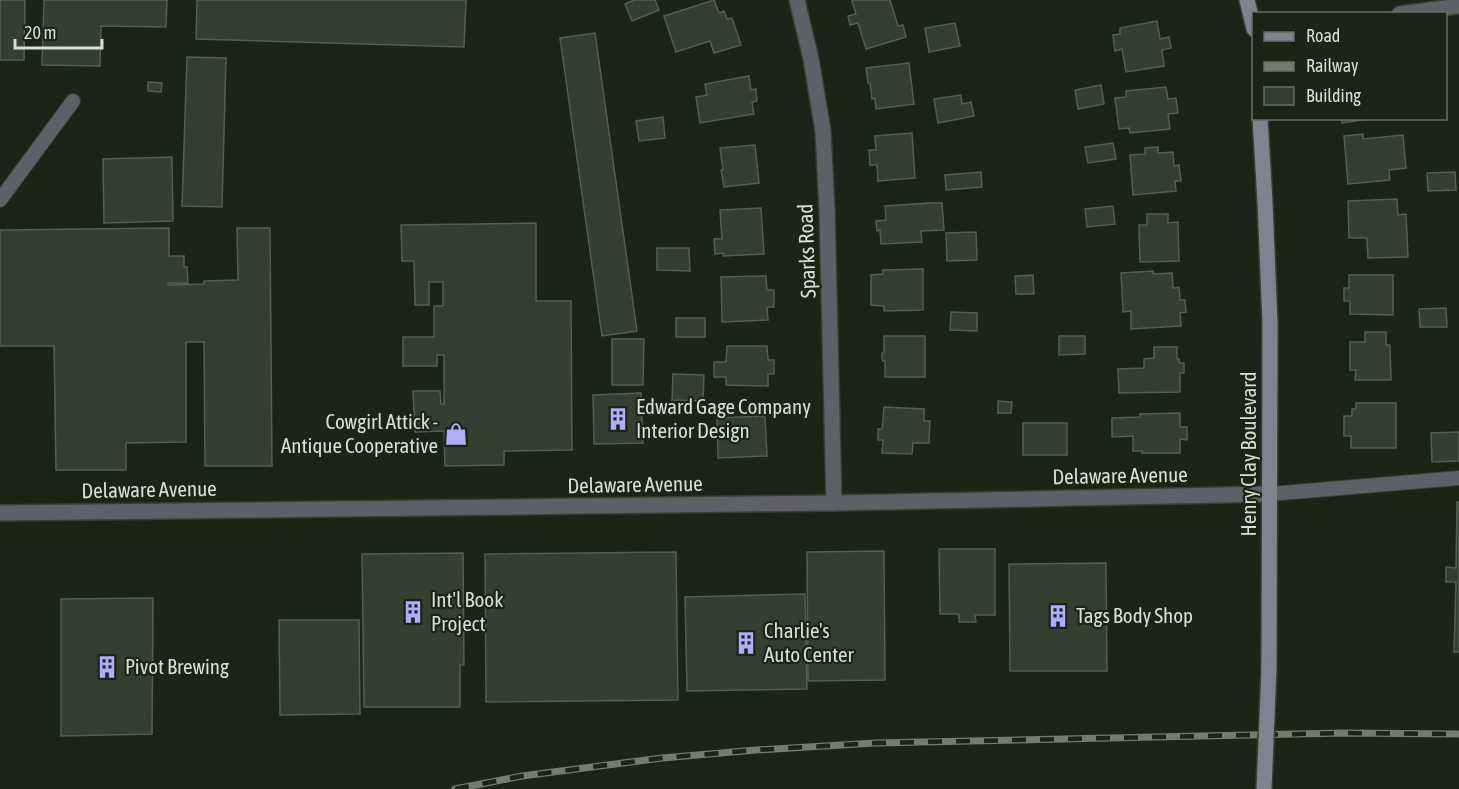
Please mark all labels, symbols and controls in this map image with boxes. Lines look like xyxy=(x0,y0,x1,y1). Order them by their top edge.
scale bar xyxy=(15,12,102,50)
legend xyxy=(1252,12,1447,120)
text: 20 m xyxy=(24,22,56,43)
text: Road xyxy=(1306,25,1340,46)
text: Railway xyxy=(1306,55,1358,76)
text: Building xyxy=(1306,85,1361,106)
street label: Sparks Road xyxy=(792,203,820,299)
street label: Henry Clay Boulevard xyxy=(1236,372,1260,536)
place label: Edward Gage Company Interior Design xyxy=(636,394,811,442)
building icon: Edward Gage Company Interior Design xyxy=(605,406,631,432)
place label: Cowgirl Attick - Antique Cooperative xyxy=(281,409,438,457)
shop icon: Cowgirl Attick - Antique Cooperative xyxy=(443,421,469,447)
street label: Delaware Avenue xyxy=(1052,462,1188,488)
street label: Delaware Avenue xyxy=(567,471,703,497)
street label: Delaware Avenue xyxy=(81,476,217,502)
place label: Int'l Book Project xyxy=(431,587,503,635)
building icon: Int'l Book Project xyxy=(400,599,426,625)
building icon: Tags Body Shop xyxy=(1045,603,1071,629)
place label: Tags Body Shop xyxy=(1076,603,1193,627)
place label: Charlie's Auto Center xyxy=(764,618,855,666)
building icon: Charlie's Auto Center xyxy=(733,630,759,656)
building icon: Pivot Brewing xyxy=(94,654,120,680)
place label: Pivot Brewing xyxy=(125,654,229,678)

